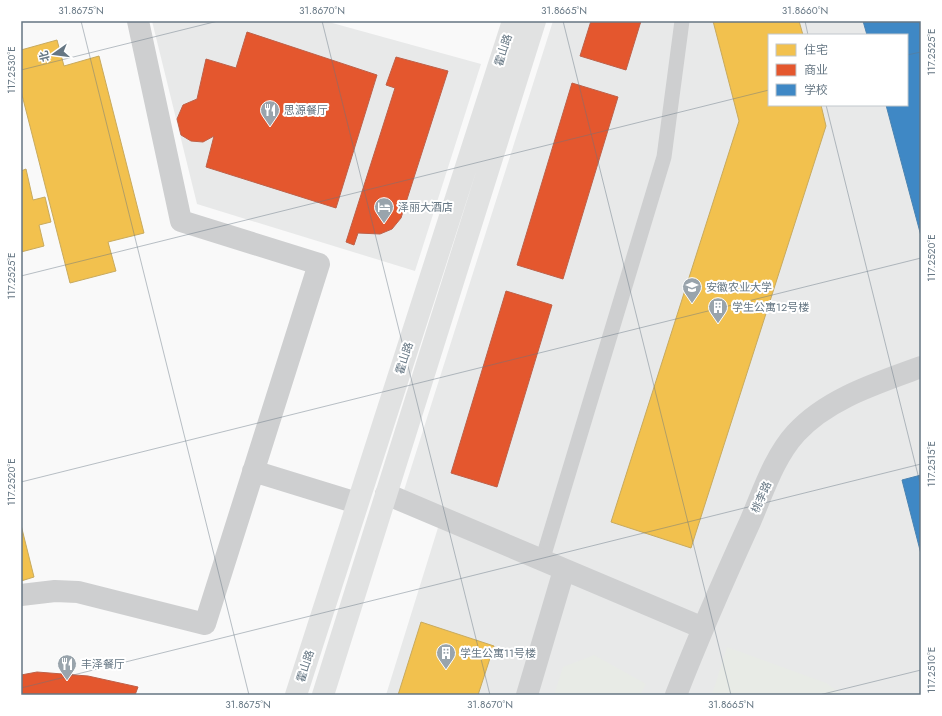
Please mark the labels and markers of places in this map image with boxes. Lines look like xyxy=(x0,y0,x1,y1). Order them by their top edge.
restaurant icon: 思源餐厅 xyxy=(259,99,281,127)
place label: 思源餐厅 xyxy=(284,102,328,118)
hotel icon: 泽丽大酒店 xyxy=(373,196,395,224)
place label: 泽丽大酒店 xyxy=(398,199,453,215)
school or university icon: 安徽农业大学 xyxy=(681,276,703,304)
place label: 安徽农业大学 xyxy=(706,279,772,295)
building icon: 学生公寓12号楼 xyxy=(707,296,729,324)
place label: 学生公寓12号楼 xyxy=(732,299,809,315)
building icon: 学生公寓11号楼 xyxy=(435,642,457,670)
place label: 学生公寓11号楼 xyxy=(460,645,536,661)
restaurant icon: 丰泽餐厅 xyxy=(56,653,78,681)
place label: 丰泽餐厅 xyxy=(81,656,125,672)

